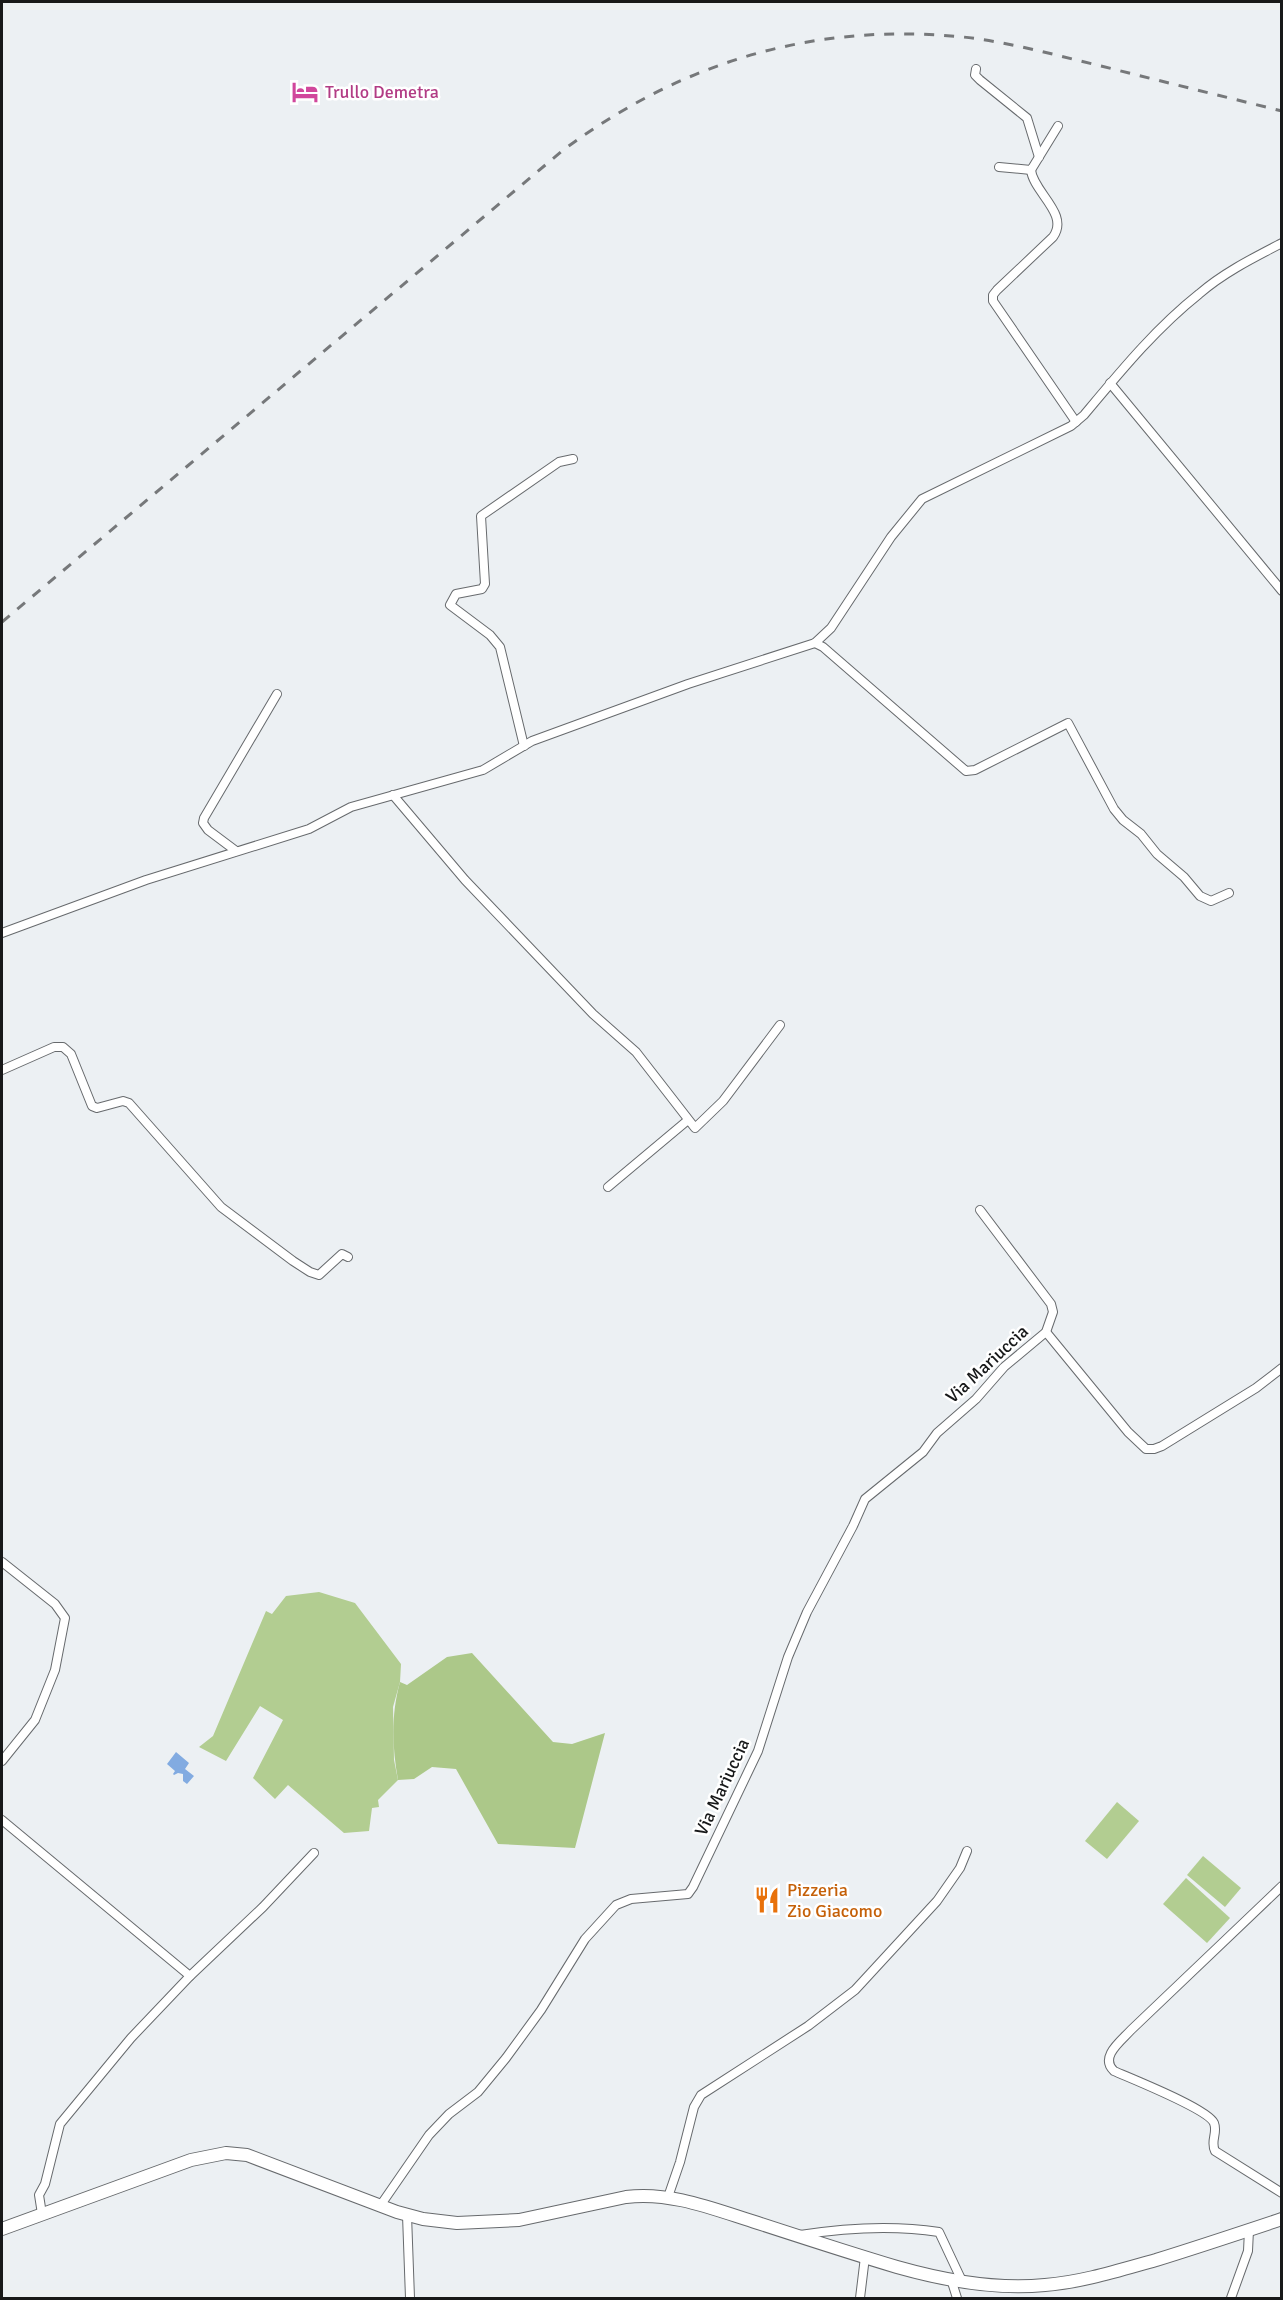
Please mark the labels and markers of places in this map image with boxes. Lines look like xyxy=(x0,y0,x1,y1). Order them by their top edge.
hotel icon: Trullo Demetra xyxy=(290,77,320,107)
place label: Trullo Demetra xyxy=(325,81,439,103)
place label: Pizzeria Zio Giacomo xyxy=(787,1879,882,1922)
restaurant icon: Pizzeria Zio Giacomo xyxy=(752,1885,782,1915)

